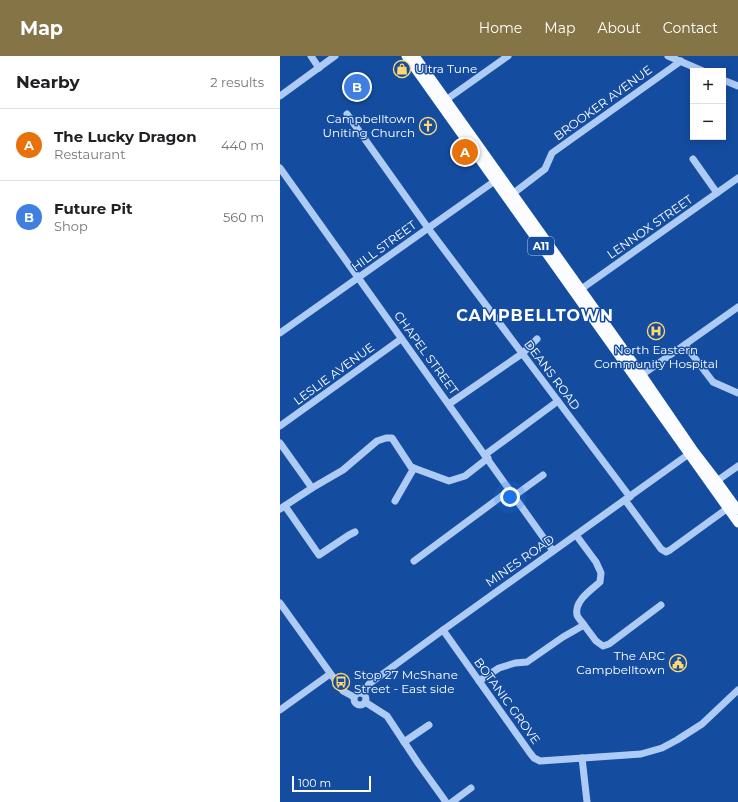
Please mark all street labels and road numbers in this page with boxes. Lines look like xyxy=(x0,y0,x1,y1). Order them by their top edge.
street label: BROOKER AVENUE xyxy=(551,62,655,143)
street label: LENNOX STREET xyxy=(604,191,696,262)
street label: HILL STREET xyxy=(348,217,419,274)
road number: A11 xyxy=(528,237,554,255)
street label: CHAPEL STREET xyxy=(391,308,462,397)
street label: DEANS ROAD xyxy=(521,337,584,413)
street label: LESLIE AVENUE xyxy=(290,339,377,408)
street label: MINES ROAD xyxy=(482,531,557,590)
street label: BOTANIC GROVE xyxy=(471,655,544,747)

